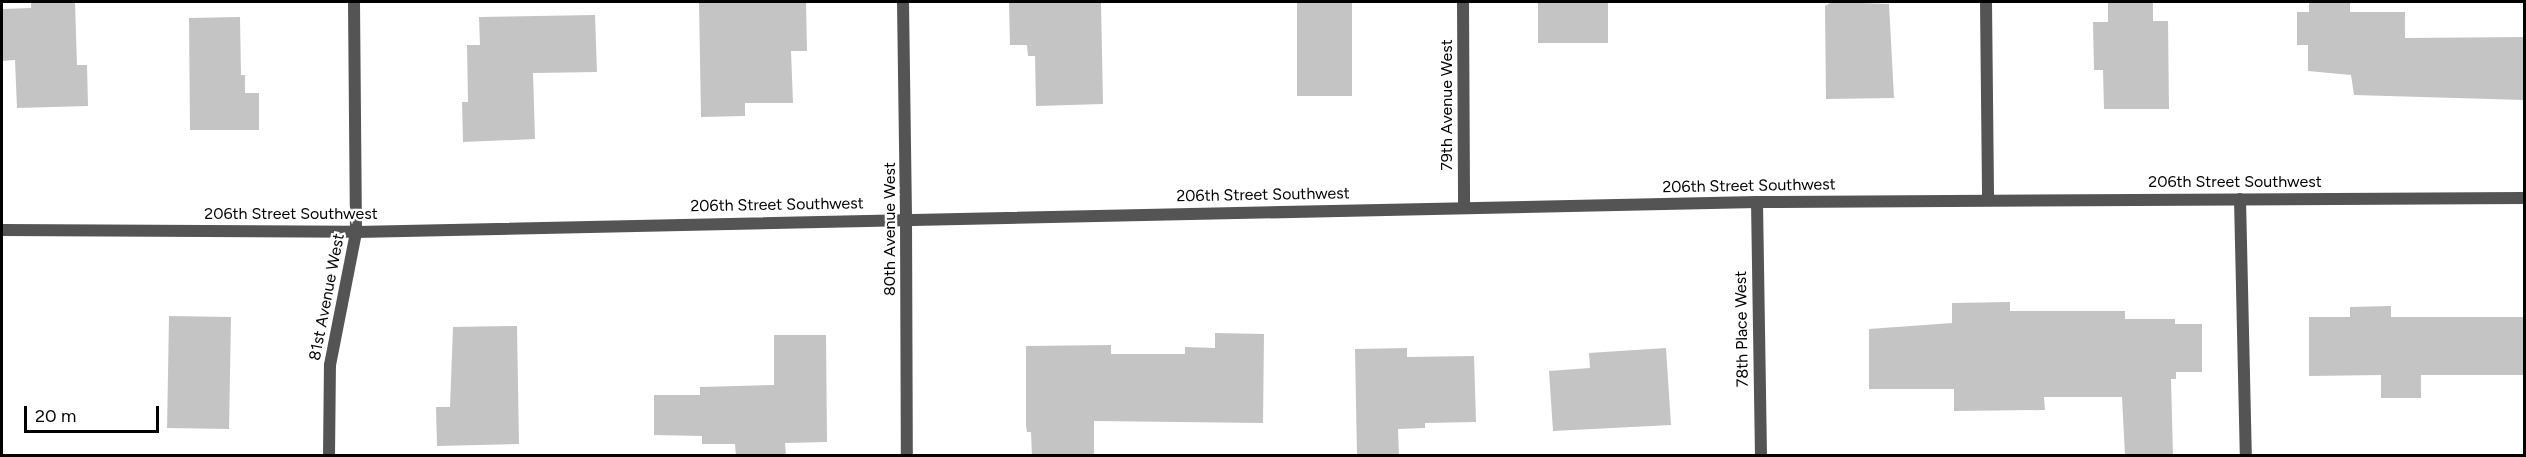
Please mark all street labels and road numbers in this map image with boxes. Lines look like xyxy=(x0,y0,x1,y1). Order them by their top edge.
street label: 79th Avenue West xyxy=(1437,39,1457,171)
street label: 80th Avenue West xyxy=(880,162,900,296)
street label: 206th Street Southwest xyxy=(2148,172,2322,192)
street label: 206th Street Southwest xyxy=(1662,175,1836,197)
street label: 206th Street Southwest xyxy=(1176,184,1350,206)
street label: 206th Street Southwest xyxy=(690,194,864,216)
street label: 206th Street Southwest xyxy=(204,204,378,224)
street label: 81st Avenue West xyxy=(305,232,349,362)
street label: 78th Place West xyxy=(1731,271,1753,387)

